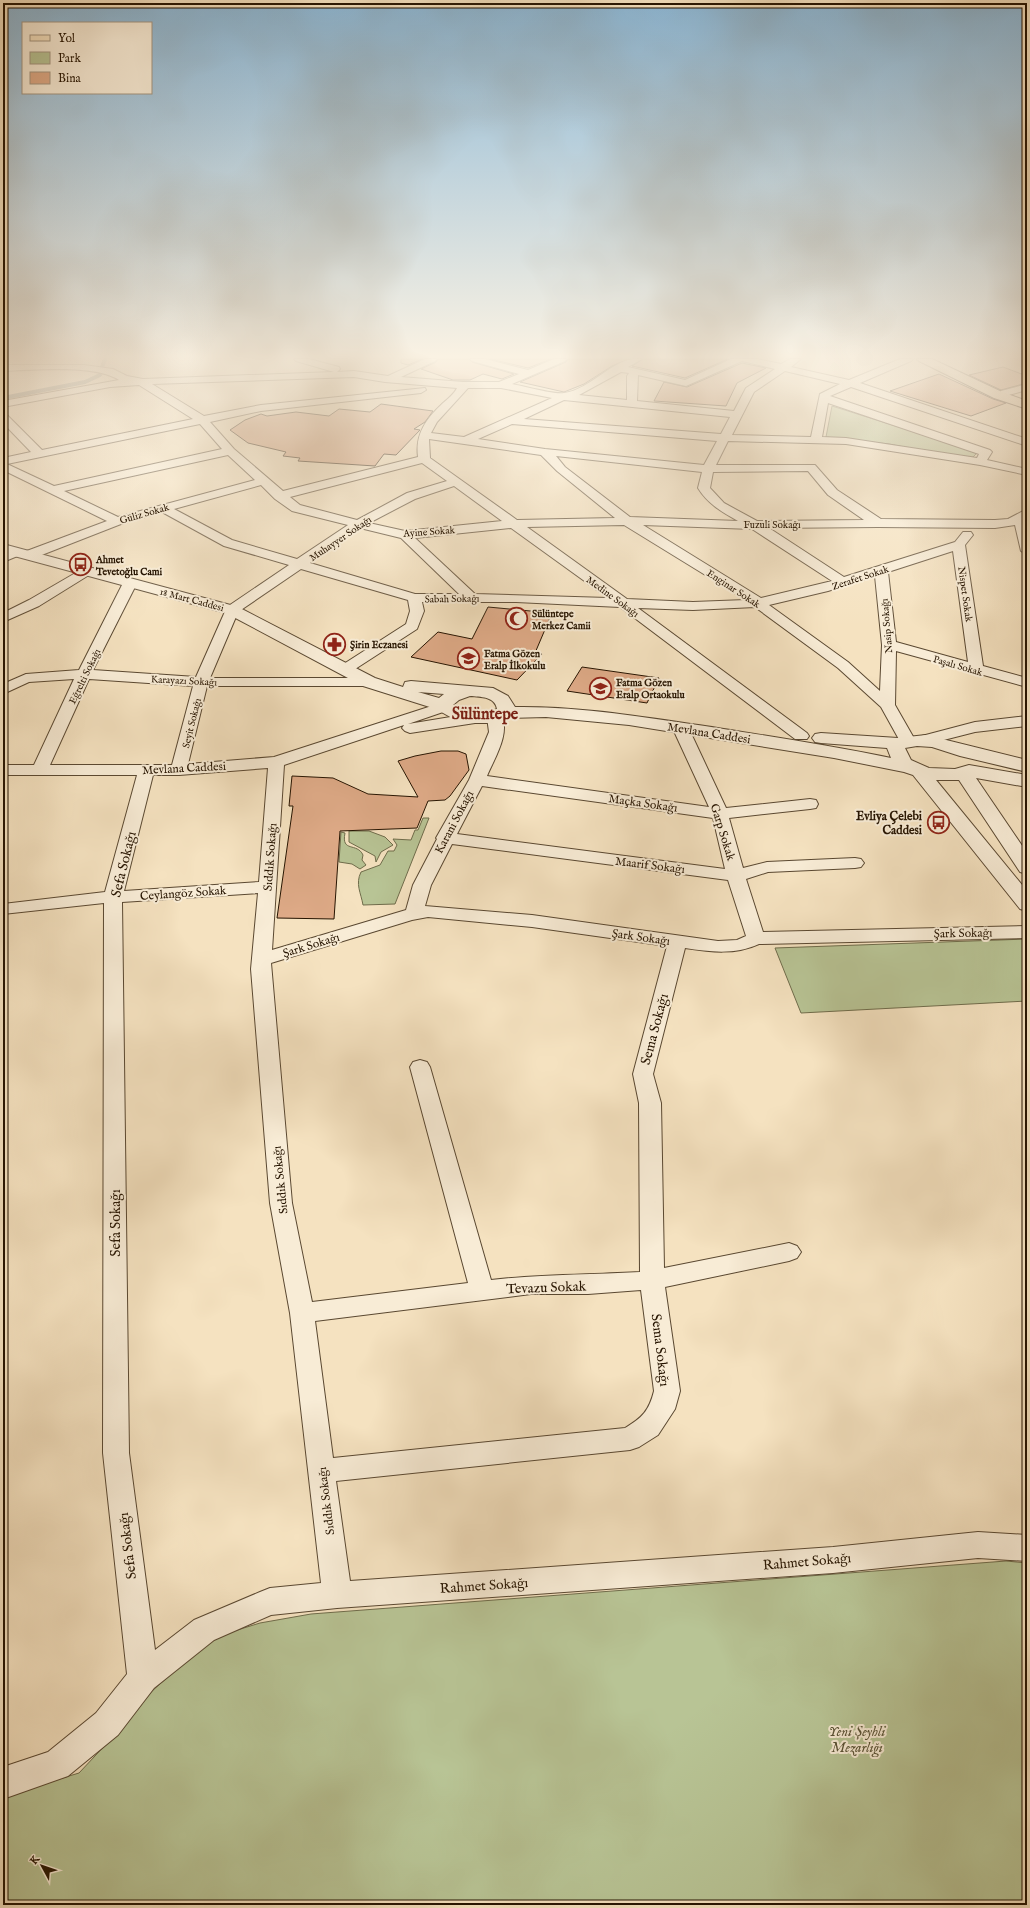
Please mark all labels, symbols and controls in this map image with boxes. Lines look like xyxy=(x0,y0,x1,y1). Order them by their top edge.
legend xyxy=(22,22,152,94)
text: Yol xyxy=(58,31,76,46)
text: Park xyxy=(58,51,81,66)
text: Bina xyxy=(58,71,82,86)
street label: Güliz Sokak xyxy=(118,501,171,528)
street label: Muhayyer Sokağı xyxy=(307,513,375,565)
street label: Fuzuli Sokağı xyxy=(743,519,801,532)
street label: Ayine Sokak xyxy=(402,524,456,541)
bus stop icon: Ahmet Tevetoğlu Cami xyxy=(67,552,93,578)
place label: Ahmet Tevetoğlu Cami xyxy=(95,554,162,579)
street label: Zerafet Sokak xyxy=(830,563,891,594)
street label: Nispet Sokak xyxy=(954,566,975,623)
street label: Enginar Sokak xyxy=(704,567,763,612)
street label: Medine Sokağı xyxy=(583,574,641,621)
street label: 18 Mart Caddesi xyxy=(158,586,225,615)
street label: Sabah Sokağı xyxy=(424,593,480,606)
street label: Nasip Sokağı xyxy=(879,598,896,654)
mosque icon: Sülüntepe Merkez Camii xyxy=(503,606,529,632)
place label: Sülüntepe Merkez Camii xyxy=(532,608,591,633)
pharmacy icon: Şirin Eczanesi xyxy=(322,631,348,657)
place label: Şirin Eczanesi xyxy=(350,639,408,652)
school or university icon: Fatma Gözen Eralp İlkokulu xyxy=(455,646,481,672)
street label: Eğrelti Sokağı xyxy=(66,647,104,706)
place label: Fatma Gözen Eralp İlkokulu xyxy=(483,648,546,673)
street label: Paşalı Sokak xyxy=(931,653,984,680)
street label: Karayazı Sokağı xyxy=(150,673,218,690)
school or university icon: Fatma Gözen Eralp Ortaokulu xyxy=(588,675,614,701)
place label: Fatma Gözen Eralp Ortaokulu xyxy=(615,677,686,702)
street label: Seyit Sokağı xyxy=(180,697,205,750)
district label: Sülüntepe xyxy=(452,705,519,725)
street label: Mevlana Caddesi xyxy=(666,720,752,747)
street label: Mevlana Caddesi xyxy=(142,759,226,778)
street label: Karani Sokağı xyxy=(431,788,477,856)
street label: Maçka Sokağı xyxy=(607,791,679,816)
street label: Garp Sokak xyxy=(706,802,738,863)
place label: Evliya Çelebi Caddesi xyxy=(856,809,923,838)
bus stop icon: Evliya Çelebi Caddesi xyxy=(925,810,951,836)
street label: Sıddık Sokağı xyxy=(261,822,280,892)
street label: Sefa Sokağı xyxy=(107,829,141,899)
street label: Maarif Sokağı xyxy=(614,854,686,877)
street label: Ceylangöz Sokak xyxy=(139,883,227,904)
street label: Şark Sokağı xyxy=(934,925,992,942)
street label: Şark Sokağı xyxy=(611,926,671,949)
street label: Şark Sokağı xyxy=(281,930,341,961)
street label: Sema Sokağı xyxy=(637,991,673,1067)
street label: Sıddık Sokağı xyxy=(269,1145,292,1215)
street label: Sefa Sokağı xyxy=(107,1189,125,1257)
street label: Tevazu Sokak xyxy=(506,1278,587,1298)
street label: Sema Sokağı xyxy=(647,1313,673,1388)
street label: Sıddık Sokağı xyxy=(315,1466,338,1536)
street label: Sefa Sokağı xyxy=(115,1511,141,1580)
street label: Rahmet Sokağı xyxy=(762,1549,852,1575)
street label: Rahmet Sokağı xyxy=(439,1574,529,1598)
park label: Yeni Şeyhli Mezarlığı xyxy=(829,1723,886,1758)
north arrow xyxy=(22,1846,62,1886)
text: K xyxy=(27,1852,44,1868)

